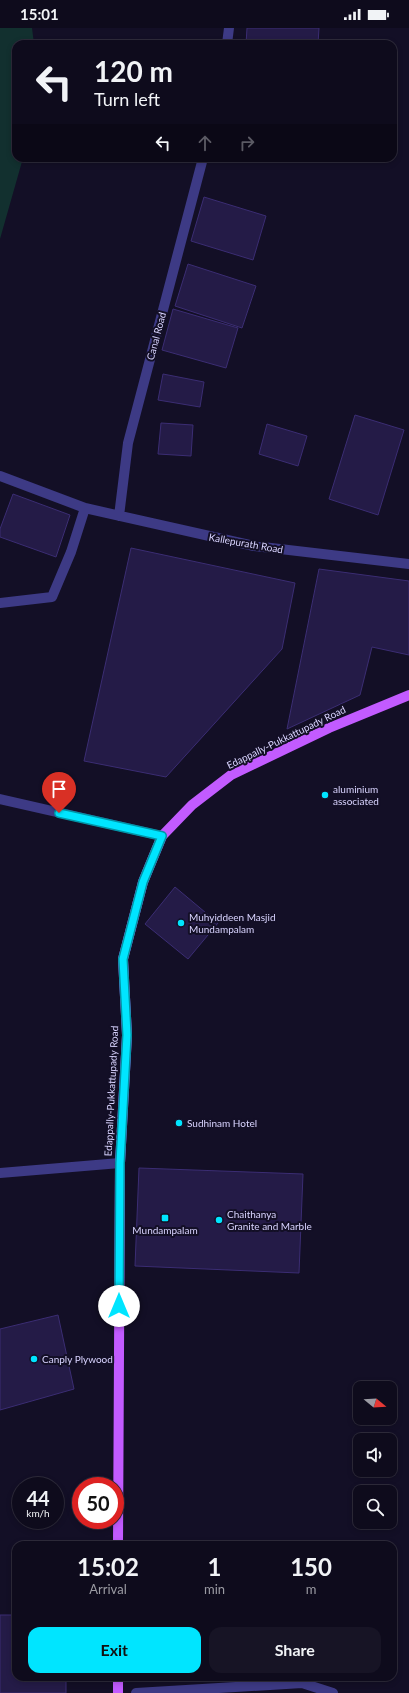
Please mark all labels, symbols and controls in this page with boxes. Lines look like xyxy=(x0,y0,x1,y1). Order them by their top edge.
text: 15:01 xyxy=(20,5,59,23)
text: 120 m xyxy=(94,54,173,88)
icon: left xyxy=(28,56,80,108)
text: Turn left xyxy=(94,88,160,110)
icon: left xyxy=(152,132,174,154)
icon: ahead xyxy=(194,132,216,154)
icon: right xyxy=(236,132,258,154)
street label: Canal Road xyxy=(144,311,168,361)
street label: Kallepurath Road xyxy=(208,531,284,555)
street label: Edappally-Pukkattupady Road xyxy=(225,703,347,771)
pin xyxy=(42,772,76,813)
icon: arrive xyxy=(48,778,70,800)
place label: aluminium associated xyxy=(333,783,379,807)
marker: aluminium associated xyxy=(320,790,330,800)
place label: Muhyiddeen Masjid Mundampalam xyxy=(189,911,276,935)
marker: Muhyiddeen Masjid Mundampalam xyxy=(176,918,186,928)
street label: Edappally-Pukkattupady Road xyxy=(102,1025,120,1157)
place label: Sudhinam Hotel xyxy=(187,1117,257,1129)
marker: Sudhinam Hotel xyxy=(174,1118,184,1128)
place label: Chaithanya Granite and Marble xyxy=(227,1208,312,1232)
marker: Mundampalam xyxy=(160,1213,170,1223)
marker: Chaithanya Granite and Marble xyxy=(214,1215,224,1225)
place label: Mundampalam xyxy=(132,1224,198,1236)
position arrow xyxy=(98,1285,140,1327)
place label: Canply Plywood xyxy=(42,1353,113,1365)
marker: Canply Plywood xyxy=(29,1354,39,1364)
north arrow xyxy=(353,1381,397,1425)
map controls xyxy=(353,1381,397,1529)
button: sound xyxy=(353,1433,397,1477)
speed limit sign: 50 xyxy=(72,1477,124,1529)
button: search xyxy=(353,1485,397,1529)
text: 44 xyxy=(26,1486,50,1510)
text: km/h xyxy=(26,1507,50,1519)
text: 15:02 xyxy=(77,1552,139,1581)
text: 1 xyxy=(208,1552,222,1581)
text: 150 xyxy=(290,1552,332,1581)
text: Arrival xyxy=(89,1581,127,1597)
text: min xyxy=(204,1581,225,1597)
text: m xyxy=(306,1581,316,1597)
button: Exit xyxy=(28,1627,201,1673)
button: Share xyxy=(209,1627,381,1673)

